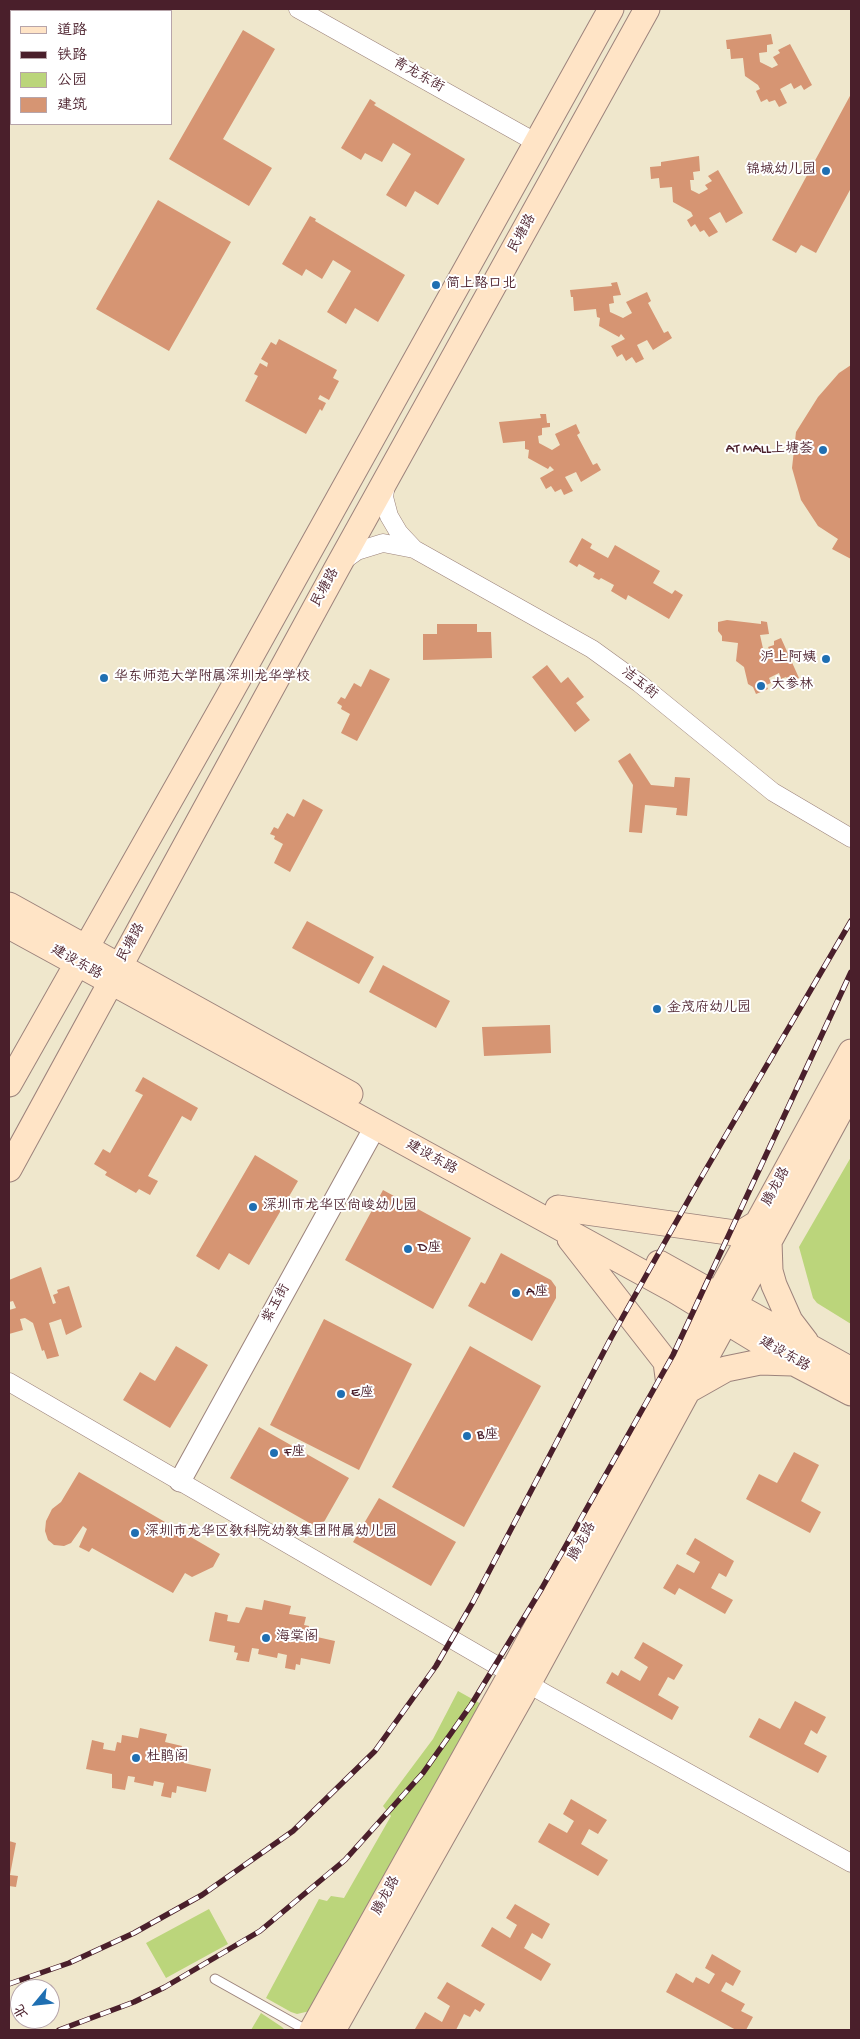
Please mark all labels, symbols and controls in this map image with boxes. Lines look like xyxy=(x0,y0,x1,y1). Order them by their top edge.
legend xyxy=(10,10,172,125)
text: 道路 xyxy=(57,22,87,40)
text: 铁路 xyxy=(57,47,87,65)
street label: 青龙东街 xyxy=(389,55,447,97)
text: 公园 xyxy=(57,72,87,90)
text: 建筑 xyxy=(57,97,87,115)
place label: 锦城幼儿园 xyxy=(746,163,816,179)
marker: 锦城幼儿园 xyxy=(820,165,832,177)
street label: 民塘路 xyxy=(505,212,541,256)
place label: 简上路口北 xyxy=(446,277,516,293)
marker: 简上路口北 xyxy=(430,279,442,291)
place label: AT MALL上塘荟 xyxy=(726,442,813,458)
marker: AT MALL上塘荟 xyxy=(817,444,829,456)
street label: 民塘路 xyxy=(308,566,344,610)
place label: 沪上阿姨 xyxy=(760,651,816,667)
marker: 沪上阿姨 xyxy=(820,653,832,665)
street label: 洁玉街 xyxy=(617,664,661,704)
place label: 华东师范大学附属深圳龙华学校 xyxy=(114,670,310,686)
marker: 华东师范大学附属深圳龙华学校 xyxy=(98,672,110,684)
place label: 大参林 xyxy=(771,678,813,694)
marker: 大参林 xyxy=(755,680,767,692)
street label: 民塘路 xyxy=(114,921,150,965)
street label: 建设东路 xyxy=(47,942,105,984)
place label: 金茂府幼儿园 xyxy=(667,1001,751,1017)
marker: 金茂府幼儿园 xyxy=(651,1003,663,1015)
street label: 建设东路 xyxy=(402,1137,460,1179)
street label: 腾龙路 xyxy=(759,1165,795,1209)
place label: 深圳市龙华区尚峻幼儿园 xyxy=(263,1199,417,1215)
marker: 深圳市龙华区尚峻幼儿园 xyxy=(247,1201,259,1213)
place label: D座 xyxy=(418,1241,441,1257)
marker: D座 xyxy=(402,1243,414,1255)
street label: 紫玉街 xyxy=(259,1282,295,1326)
place label: A座 xyxy=(526,1285,548,1301)
marker: A座 xyxy=(510,1287,522,1299)
street label: 建设东路 xyxy=(756,1334,812,1376)
place label: E座 xyxy=(351,1386,374,1402)
marker: E座 xyxy=(335,1388,347,1400)
place label: B座 xyxy=(477,1428,498,1444)
marker: B座 xyxy=(461,1430,473,1442)
place label: F座 xyxy=(284,1445,305,1461)
marker: F座 xyxy=(268,1447,280,1459)
street label: 腾龙路 xyxy=(565,1520,601,1564)
place label: 深圳市龙华区教科院幼教集团附属幼儿园 xyxy=(145,1525,397,1541)
marker: 深圳市龙华区教科院幼教集团附属幼儿园 xyxy=(129,1527,141,1539)
place label: 海棠阁 xyxy=(276,1630,318,1646)
marker: 海棠阁 xyxy=(260,1632,272,1644)
place label: 杜鹃阁 xyxy=(146,1750,188,1766)
marker: 杜鹃阁 xyxy=(130,1752,142,1764)
street label: 腾龙路 xyxy=(369,1874,405,1918)
north arrow xyxy=(10,1979,60,2029)
text: 北 xyxy=(11,2001,33,2021)

